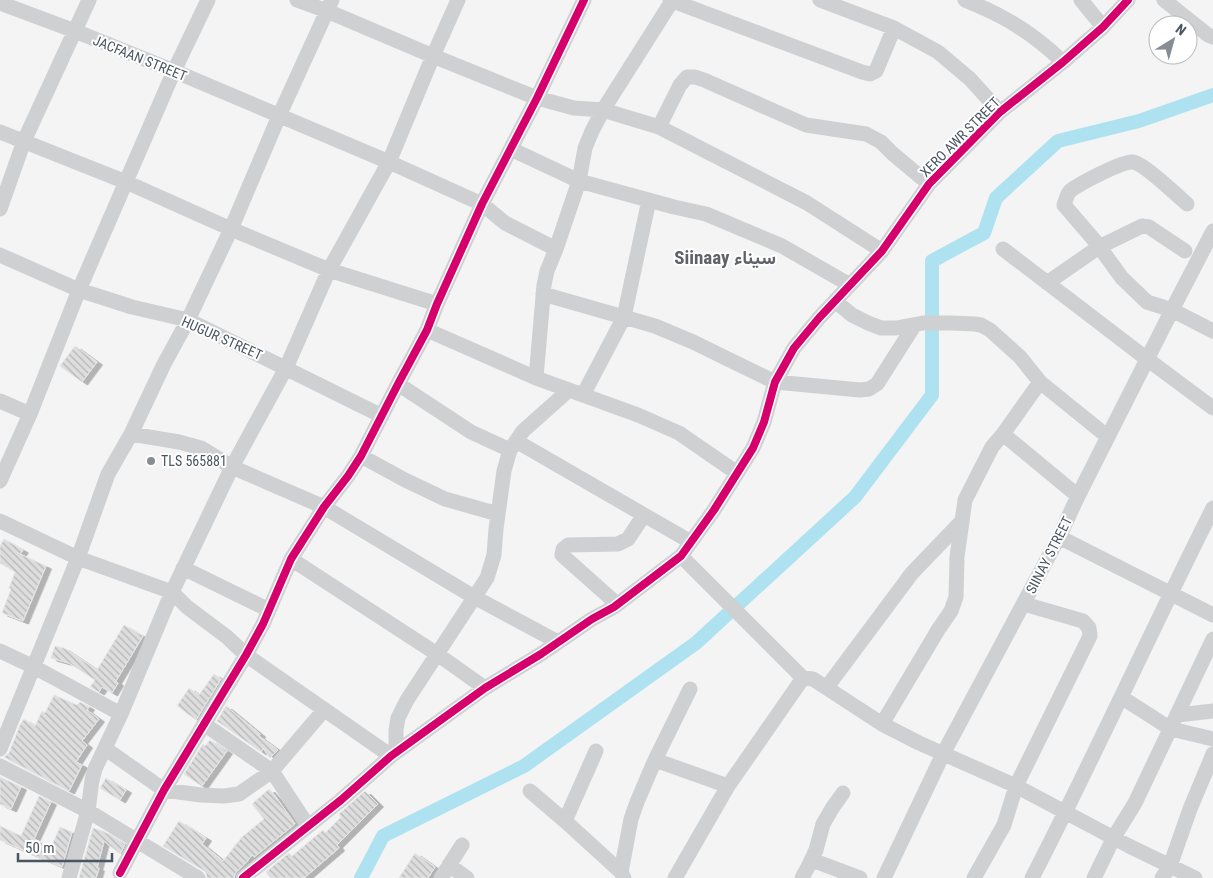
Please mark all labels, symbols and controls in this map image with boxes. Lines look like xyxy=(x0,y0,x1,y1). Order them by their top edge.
north arrow xyxy=(1148,15,1198,65)
text: N xyxy=(1173,21,1189,39)
street label: JACFAAN STREET xyxy=(91,32,189,84)
street label: XERO AWR STREET xyxy=(917,94,1003,180)
district label: Siinaay سيناء xyxy=(674,246,776,269)
street label: HUGUR STREET xyxy=(179,313,265,363)
place label: TLS 565881 xyxy=(161,453,227,469)
marker: TLS 565881 xyxy=(145,455,157,467)
street label: SIINAY STREET xyxy=(1023,514,1075,596)
scale bar xyxy=(18,830,111,862)
text: 50 m xyxy=(25,839,55,857)

